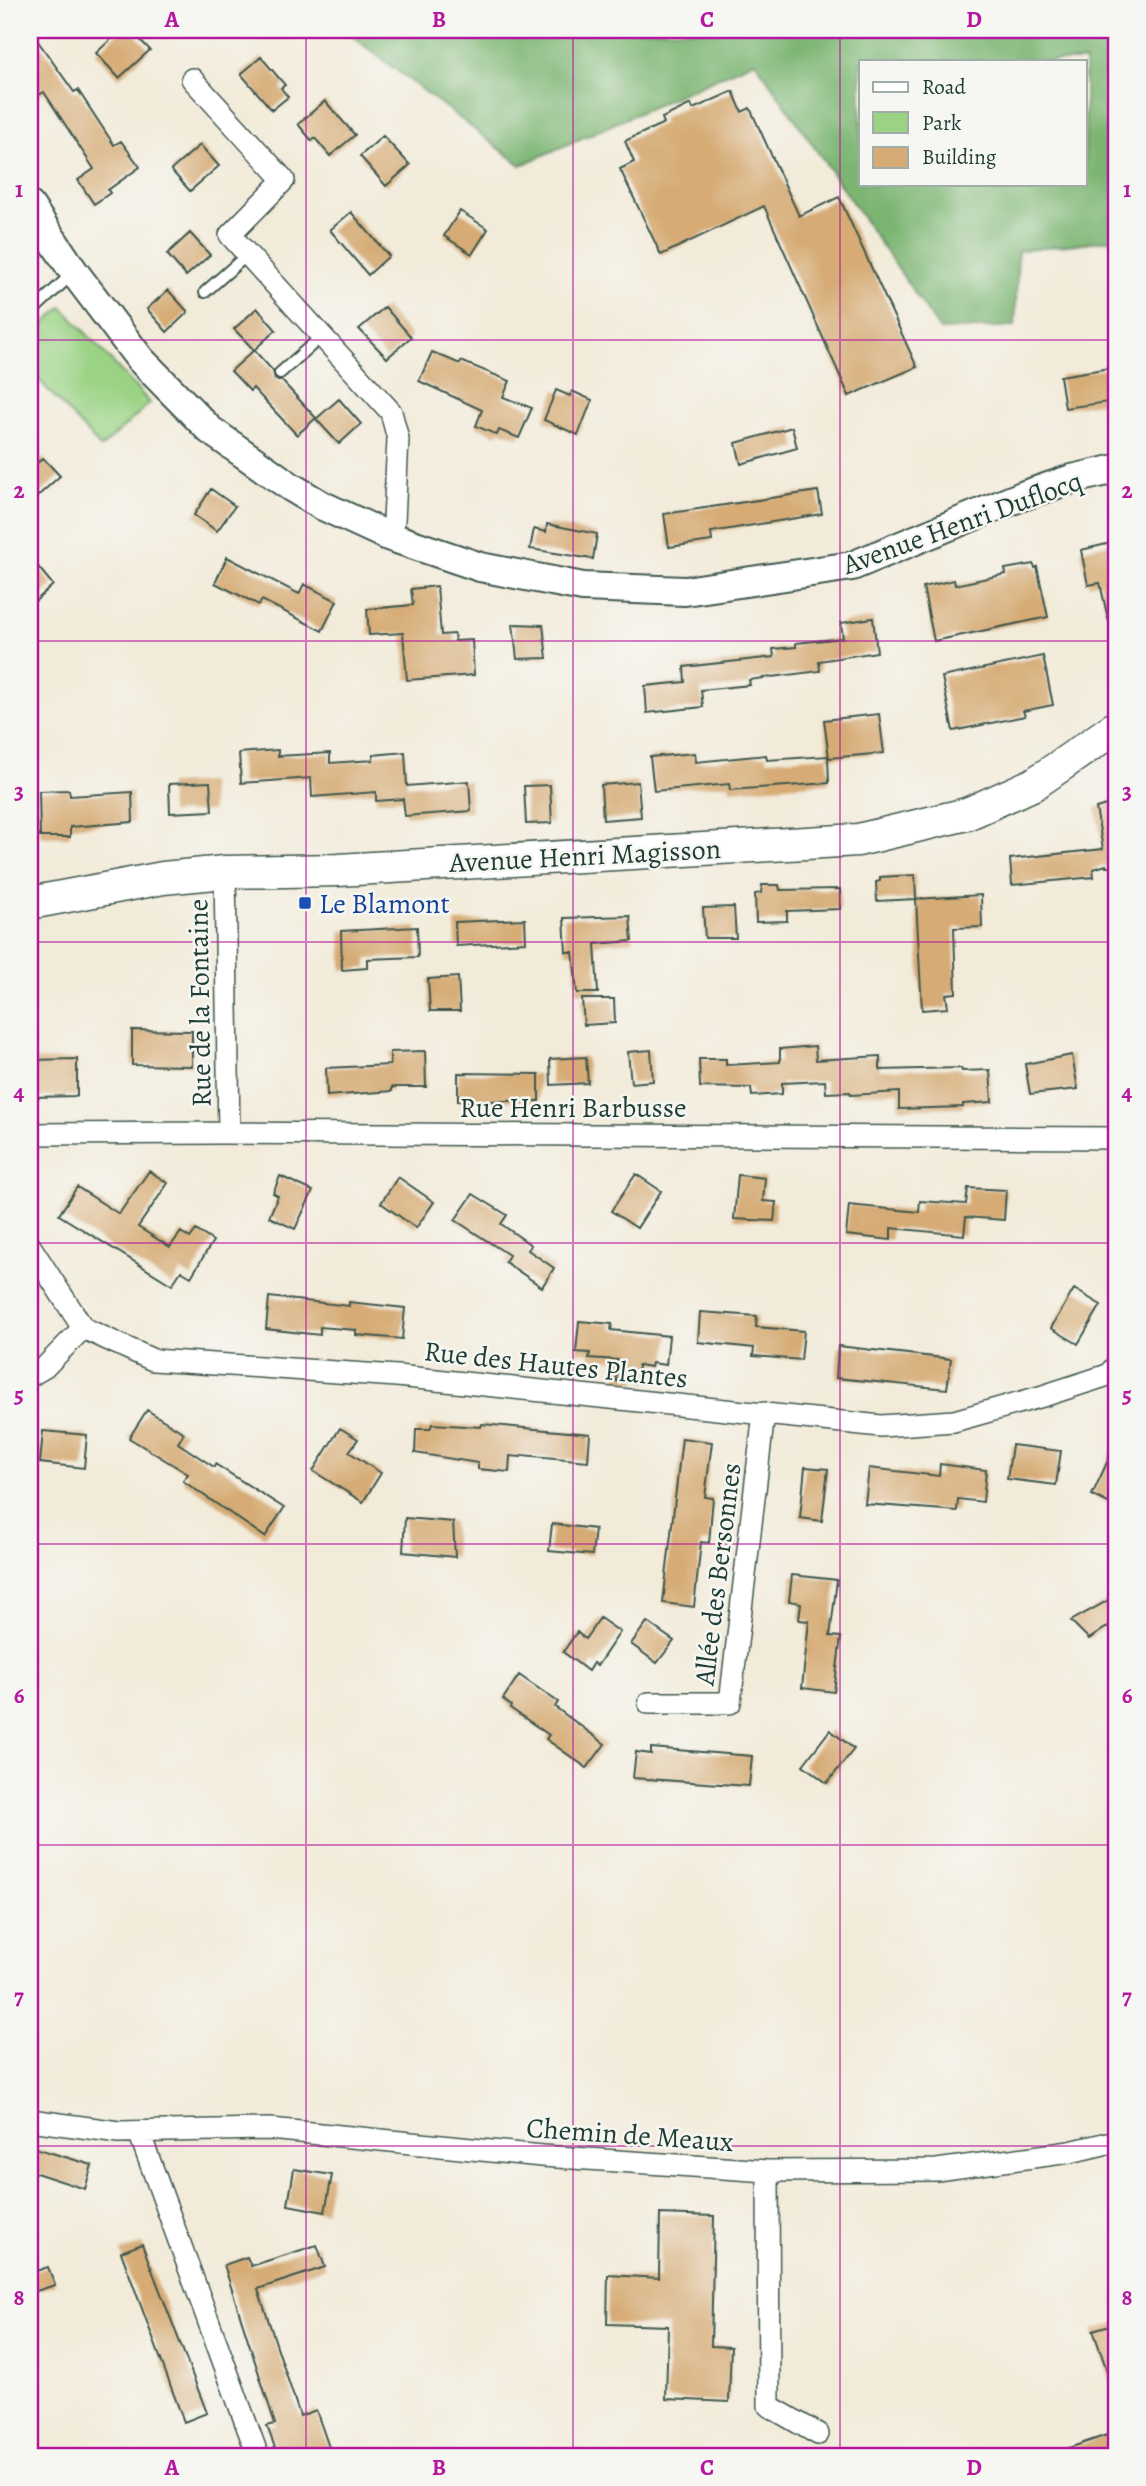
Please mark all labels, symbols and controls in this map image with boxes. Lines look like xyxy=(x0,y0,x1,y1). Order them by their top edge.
text: A xyxy=(164,4,180,35)
text: B xyxy=(432,4,446,35)
text: C xyxy=(700,4,714,35)
text: D xyxy=(966,4,982,35)
legend xyxy=(859,60,1086,186)
text: Road xyxy=(922,73,966,101)
text: Park xyxy=(922,109,962,137)
text: Building xyxy=(922,143,997,171)
text: 1 xyxy=(15,174,23,205)
text: 1 xyxy=(1123,174,1131,205)
street label: Avenue Henri Duflocq xyxy=(836,462,1087,584)
text: 2 xyxy=(13,475,25,506)
text: 2 xyxy=(1121,475,1133,506)
text: 3 xyxy=(14,776,24,807)
text: 3 xyxy=(1122,776,1132,807)
street label: Avenue Henri Magisson xyxy=(447,830,722,882)
place label: Le Blamont xyxy=(319,885,450,923)
marker: Le Blamont xyxy=(297,895,313,911)
street label: Rue de la Fontaine xyxy=(179,898,221,1108)
text: 4 xyxy=(14,1077,25,1108)
text: 4 xyxy=(1122,1077,1133,1108)
street label: Rue Henri Barbusse xyxy=(459,1089,687,1127)
street label: Rue des Hautes Plantes xyxy=(422,1332,690,1398)
text: 5 xyxy=(14,1379,24,1410)
text: 5 xyxy=(1122,1379,1132,1410)
street label: Allée des Bersonnes xyxy=(685,1461,750,1689)
text: 6 xyxy=(14,1680,25,1711)
text: 6 xyxy=(1122,1680,1133,1711)
text: 7 xyxy=(14,1981,24,2012)
text: 7 xyxy=(1122,1981,1132,2012)
street label: Chemin de Meaux xyxy=(525,2109,735,2161)
text: 8 xyxy=(13,2282,25,2313)
text: 8 xyxy=(1121,2282,1133,2313)
text: A xyxy=(164,2452,180,2483)
text: B xyxy=(432,2452,446,2483)
text: C xyxy=(700,2452,714,2483)
text: D xyxy=(966,2452,982,2483)

